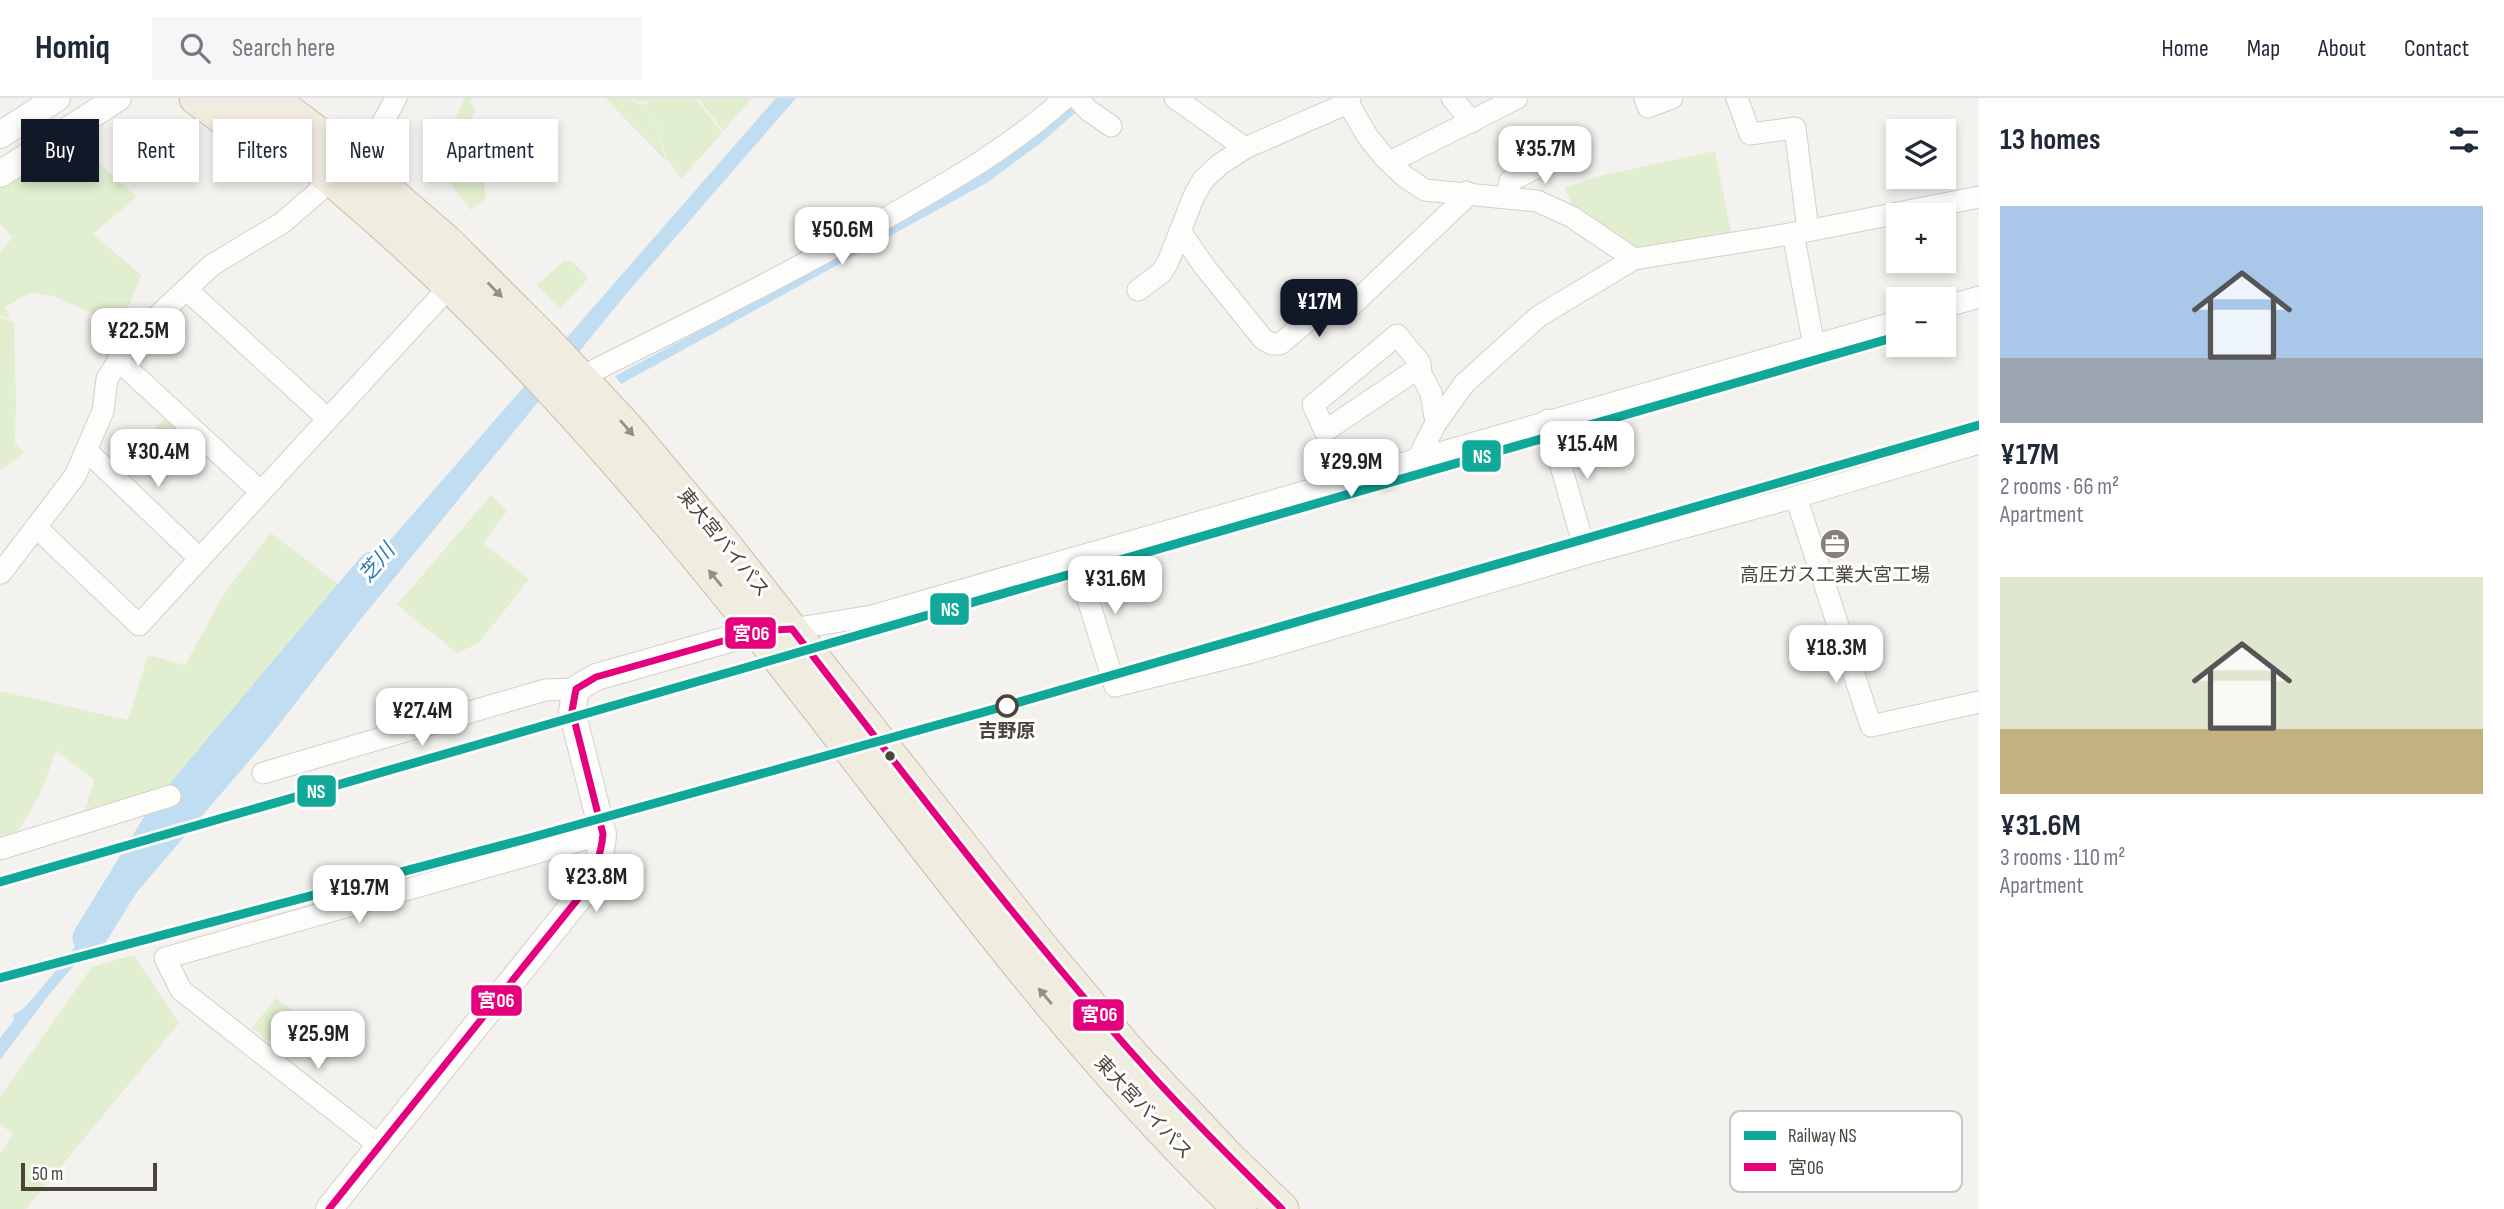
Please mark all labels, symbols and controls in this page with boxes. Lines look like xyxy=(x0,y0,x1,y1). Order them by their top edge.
search box xyxy=(152,17,642,80)
text: Homiq xyxy=(35,28,110,68)
icon: search xyxy=(176,29,214,67)
text: Search here xyxy=(232,33,335,64)
text: Home xyxy=(2161,34,2209,63)
text: Map xyxy=(2247,34,2280,63)
text: About xyxy=(2318,34,2366,63)
text: Contact xyxy=(2404,34,2469,63)
chip: Buy xyxy=(21,119,99,182)
chip: Rent xyxy=(113,119,199,182)
chip: Filters xyxy=(213,119,312,182)
chip: New xyxy=(326,119,409,182)
chip: Apartment xyxy=(423,119,558,182)
map controls xyxy=(1886,119,1956,357)
button: layers xyxy=(1886,119,1956,189)
icon: filters xyxy=(2445,121,2483,159)
text: 13 homes xyxy=(2000,122,2101,158)
pin: ¥35.7M xyxy=(1488,126,1602,186)
text: ¥35.7M xyxy=(1514,135,1576,163)
button: + xyxy=(1886,203,1956,273)
pin: ¥50.6M xyxy=(785,208,899,267)
text: ¥50.6M xyxy=(811,216,873,244)
icon: home xyxy=(2179,252,2305,378)
pin: ¥17M xyxy=(1278,280,1360,339)
one-way arrow xyxy=(487,281,503,298)
button: − xyxy=(1886,287,1956,357)
text: ¥17M xyxy=(1296,288,1342,316)
pin: ¥22.5M xyxy=(81,308,195,368)
text: ¥22.5M xyxy=(107,317,169,345)
one-way arrow xyxy=(619,419,634,436)
pin: ¥15.4M xyxy=(1530,422,1644,481)
pin: ¥30.4M xyxy=(101,430,215,489)
text: ¥15.4M xyxy=(1556,430,1618,458)
text: ¥17M xyxy=(2000,437,2059,473)
text: ¥30.4M xyxy=(126,438,190,466)
line badge: NS xyxy=(1461,439,1502,473)
pin: ¥29.9M xyxy=(1294,440,1408,499)
text: NS xyxy=(1473,446,1491,469)
text: ¥29.9M xyxy=(1320,448,1382,476)
text: 2 rooms · 66 m² xyxy=(2000,473,2119,501)
street label: 東大宮バイパス xyxy=(672,484,774,602)
text: Apartment xyxy=(2000,501,2084,529)
office icon: 高圧ガス工業大宮工場 xyxy=(1818,527,1852,561)
water label: 芝川 xyxy=(354,537,401,587)
pin: ¥31.6M xyxy=(1058,556,1172,616)
place label: 高圧ガス工業大宮工場 xyxy=(1740,564,1930,587)
text: ¥31.6M xyxy=(1084,565,1146,593)
one-way arrow xyxy=(708,570,723,587)
line badge: NS xyxy=(929,592,970,626)
text: NS xyxy=(941,599,959,622)
line badge: 宮06 xyxy=(724,616,777,650)
text: 宮06 xyxy=(733,623,770,646)
icon: home xyxy=(2179,623,2305,749)
pin: ¥18.3M xyxy=(1779,626,1893,685)
text: ¥18.3M xyxy=(1805,634,1867,662)
pin: ¥27.4M xyxy=(365,688,479,748)
marker: 吉野原 xyxy=(996,695,1018,717)
text: ¥27.4M xyxy=(392,697,452,725)
place label: 吉野原 xyxy=(978,720,1036,743)
unlabelled marker xyxy=(883,749,897,763)
line badge: NS xyxy=(296,774,337,808)
text: NS xyxy=(307,781,325,804)
text: ¥31.6M xyxy=(2000,808,2081,844)
text: 3 rooms · 110 m² xyxy=(2000,844,2125,872)
pin: ¥23.8M xyxy=(539,854,653,914)
text: ¥23.8M xyxy=(565,863,627,891)
pin: ¥19.7M xyxy=(302,866,416,925)
text: Apartment xyxy=(2000,872,2084,900)
text: ¥19.7M xyxy=(329,874,389,902)
line badge: 宮06 xyxy=(470,984,523,1017)
one-way arrow xyxy=(1037,988,1052,1006)
text: 宮06 xyxy=(478,990,515,1013)
line badge: 宮06 xyxy=(1072,998,1125,1032)
text: 宮06 xyxy=(1081,1004,1118,1027)
pin: ¥25.9M xyxy=(261,1012,375,1071)
text: ¥25.9M xyxy=(287,1020,349,1048)
street label: 東大宮バイパス xyxy=(1089,1052,1197,1164)
legend xyxy=(1730,1111,1962,1192)
text: Railway NS xyxy=(1788,1125,1857,1148)
text: 宮06 xyxy=(1788,1157,1824,1180)
scale bar xyxy=(21,1160,158,1192)
text: 50 m xyxy=(32,1163,63,1186)

